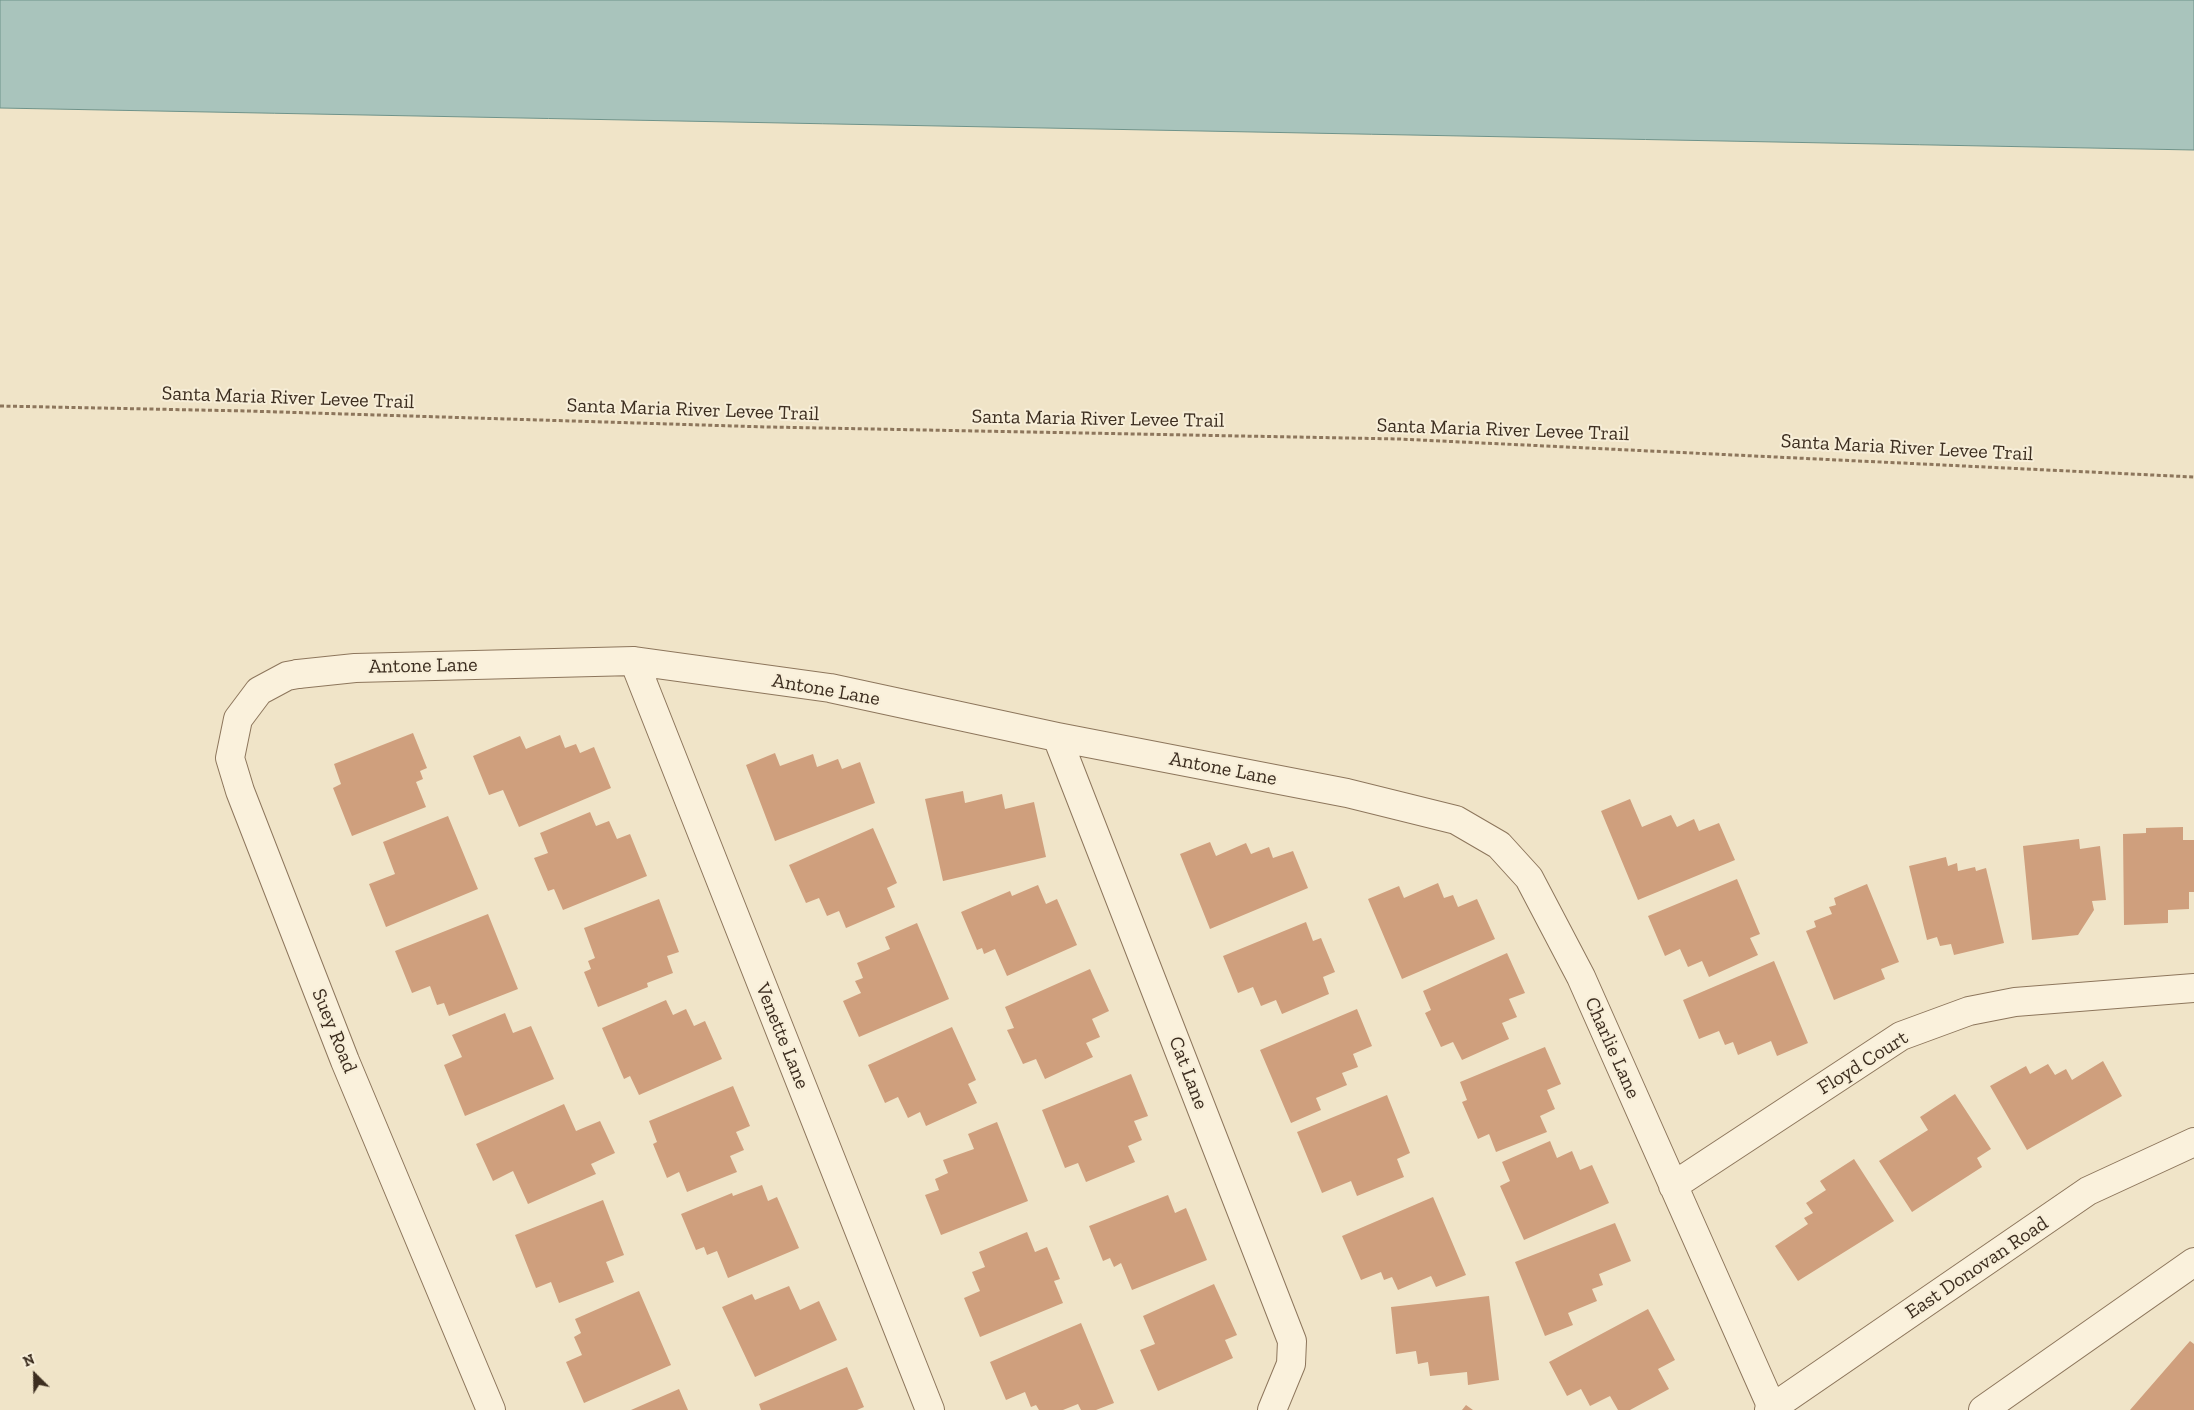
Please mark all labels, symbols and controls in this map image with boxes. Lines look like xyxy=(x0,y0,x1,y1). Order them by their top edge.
street label: Santa Maria River Levee Trail xyxy=(161,382,415,414)
street label: Santa Maria River Levee Trail xyxy=(566,394,820,426)
street label: Santa Maria River Levee Trail xyxy=(971,405,1225,433)
street label: Santa Maria River Levee Trail xyxy=(1376,414,1630,446)
street label: Santa Maria River Levee Trail xyxy=(1780,429,2034,467)
street label: Antone Lane xyxy=(368,653,478,679)
street label: Antone Lane xyxy=(770,669,882,711)
street label: Antone Lane xyxy=(1167,747,1279,791)
street label: Venette Lane xyxy=(750,980,814,1092)
street label: Suey Road xyxy=(306,985,362,1077)
street label: Charlie Lane xyxy=(1579,994,1645,1102)
street label: Floyd Court xyxy=(1813,1026,1913,1100)
street label: Cat Lane xyxy=(1163,1033,1213,1113)
street label: East Donovan Road xyxy=(1901,1211,2053,1325)
north arrow xyxy=(10,1350,60,1400)
text: N xyxy=(21,1351,37,1371)

